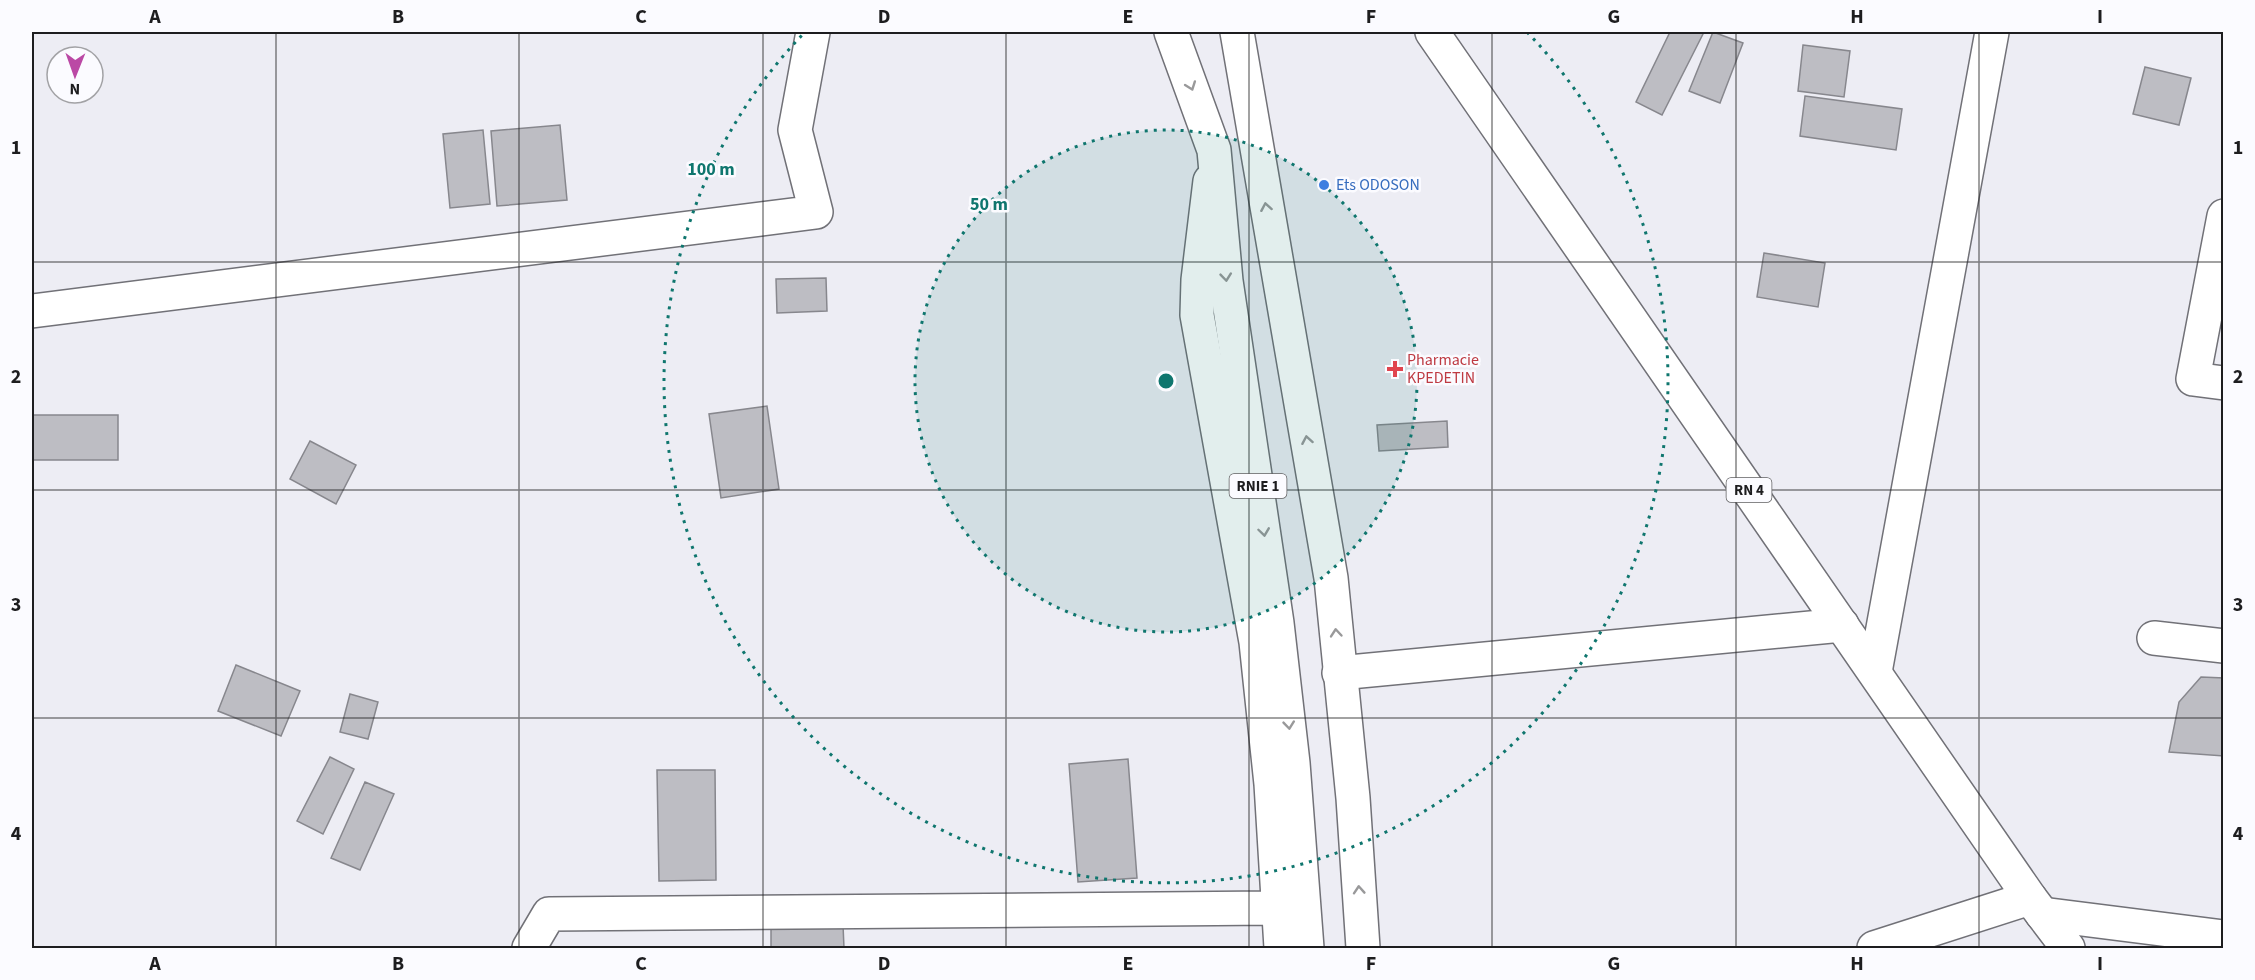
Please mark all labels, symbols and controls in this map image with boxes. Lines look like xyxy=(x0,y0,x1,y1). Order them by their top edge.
text: A xyxy=(148,3,161,31)
text: B xyxy=(392,3,404,31)
text: C xyxy=(635,3,647,31)
text: D xyxy=(878,3,890,31)
text: E xyxy=(1123,3,1133,31)
text: F xyxy=(1366,3,1376,31)
text: G xyxy=(1608,3,1620,31)
text: H xyxy=(1850,3,1864,31)
text: I xyxy=(2097,3,2103,31)
north arrow xyxy=(45,45,105,105)
text: N xyxy=(69,78,80,100)
one-way arrow xyxy=(1183,81,1196,91)
text: 1 xyxy=(11,134,21,162)
text: 1 xyxy=(2233,134,2243,162)
text: 100 m xyxy=(687,157,735,182)
place label: Ets ODOSON xyxy=(1336,174,1420,196)
marker: Ets ODOSON xyxy=(1317,178,1331,192)
text: 50 m xyxy=(970,192,1008,217)
one-way arrow xyxy=(1261,202,1273,212)
one-way arrow xyxy=(1219,272,1232,281)
place label: Pharmacie KPEDETIN xyxy=(1407,349,1479,389)
marker: Pharmacie KPEDETIN xyxy=(1388,362,1402,376)
text: 2 xyxy=(11,363,21,391)
text: 2 xyxy=(2233,363,2243,391)
centre of rings xyxy=(1156,371,1176,391)
one-way arrow xyxy=(1301,436,1314,446)
road number: RNIE 1 xyxy=(1230,474,1286,498)
road number: RN 4 xyxy=(1726,478,1772,502)
one-way arrow xyxy=(1258,527,1270,537)
text: 3 xyxy=(11,591,21,619)
text: 3 xyxy=(2233,591,2243,619)
one-way arrow xyxy=(1330,629,1343,638)
one-way arrow xyxy=(1282,721,1294,730)
text: 4 xyxy=(11,820,22,848)
text: 4 xyxy=(2233,820,2244,848)
one-way arrow xyxy=(1353,886,1366,895)
text: A xyxy=(148,950,161,978)
text: B xyxy=(392,950,404,978)
text: C xyxy=(635,950,647,978)
text: D xyxy=(878,950,890,978)
text: E xyxy=(1123,950,1133,978)
text: F xyxy=(1366,950,1376,978)
text: G xyxy=(1608,950,1620,978)
text: H xyxy=(1850,950,1864,978)
text: I xyxy=(2097,950,2103,978)

